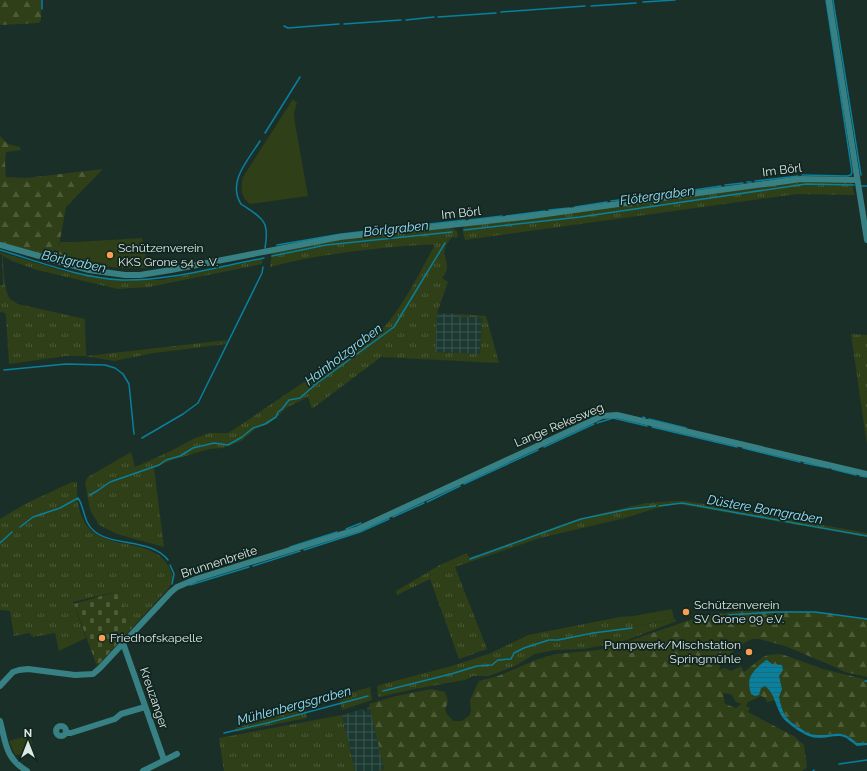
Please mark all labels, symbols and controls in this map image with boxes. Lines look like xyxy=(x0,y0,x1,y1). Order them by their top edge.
street label: Im Börl xyxy=(761,161,803,179)
water label: Flötergraben xyxy=(619,183,695,208)
street label: Im Börl xyxy=(441,204,482,222)
water label: Börlgraben xyxy=(363,218,429,239)
place label: Schützenverein KKS Grone 54 e. V. xyxy=(118,241,218,269)
water label: Börlgraben xyxy=(40,247,107,276)
marker: Schützenverein KKS Grone 54 e. V. xyxy=(105,250,115,260)
water label: Hainholzgraben xyxy=(302,321,385,388)
street label: Lange Rekesweg xyxy=(512,400,606,450)
water label: Düstere Borngraben xyxy=(706,492,824,527)
street label: Brunnenbreite xyxy=(179,543,259,581)
place label: Schützenverein SV Grone 09 e.V. xyxy=(694,598,784,626)
marker: Schützenverein SV Grone 09 e.V. xyxy=(681,607,691,617)
place label: Friedhofskapelle xyxy=(110,631,203,645)
marker: Friedhofskapelle xyxy=(97,633,107,643)
place label: Pumpwerk/Mischstation Springmühle xyxy=(604,638,741,666)
marker: Pumpwerk/Mischstation Springmühle xyxy=(744,647,754,657)
street label: Kreuzanger xyxy=(137,665,171,731)
water label: Mühlenbergsgraben xyxy=(235,683,353,728)
north arrow xyxy=(8,723,48,763)
text: N xyxy=(24,727,32,740)

